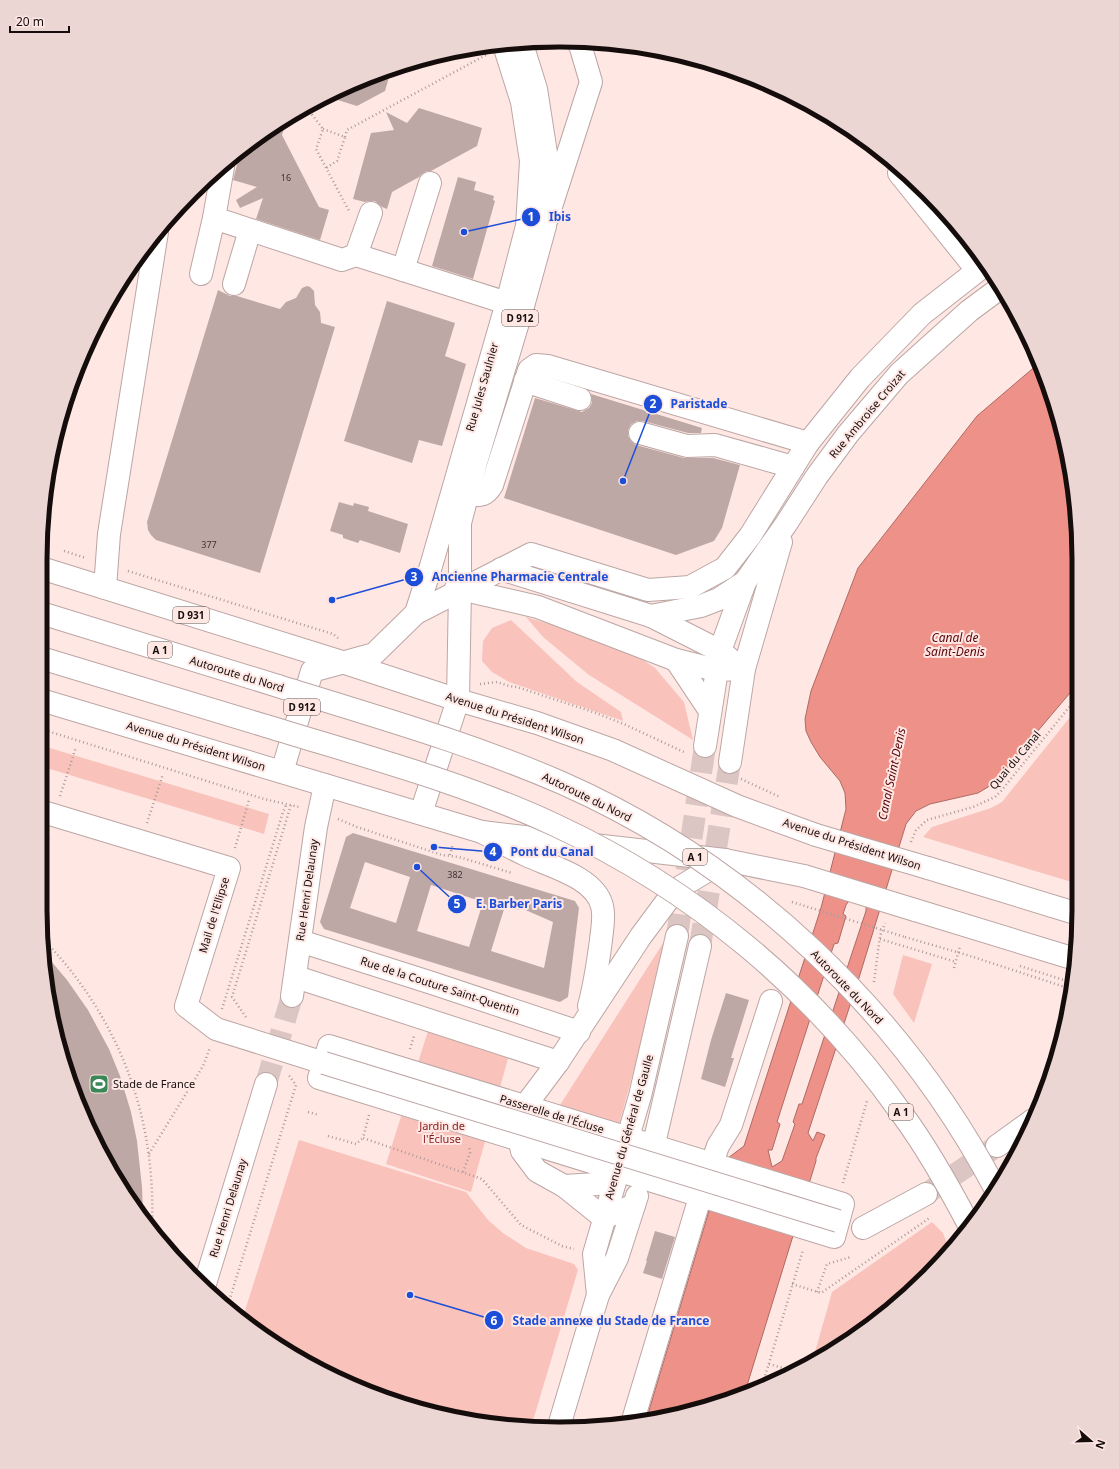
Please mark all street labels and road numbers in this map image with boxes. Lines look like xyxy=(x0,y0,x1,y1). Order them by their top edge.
road number: D 912 xyxy=(502,310,538,326)
street label: Rue Jules Saulnier xyxy=(462,340,502,433)
street label: Rue Ambroise Croizat xyxy=(825,366,908,461)
road number: D 931 xyxy=(173,607,209,623)
road number: A 1 xyxy=(148,642,172,658)
street label: Autoroute du Nord xyxy=(188,652,286,695)
street label: Avenue du Président Wilson xyxy=(444,688,586,747)
road number: D 912 xyxy=(284,699,320,715)
street label: Avenue du Président Wilson xyxy=(125,717,267,774)
street label: Quai du Canal xyxy=(986,727,1044,792)
street label: Autoroute du Nord xyxy=(540,768,634,825)
street label: Avenue du Président Wilson xyxy=(781,814,923,873)
street label: Rue Henri Delaunay xyxy=(292,838,321,942)
road number: A 1 xyxy=(683,849,707,865)
street label: Mail de l'Ellipse xyxy=(195,875,232,955)
street label: Autoroute du Nord xyxy=(808,946,887,1027)
street label: Rue de la Couture Saint-Quentin xyxy=(359,953,522,1018)
street label: Avenue du Général de Gaulle xyxy=(601,1053,656,1201)
street label: Passerelle de l'Écluse xyxy=(498,1090,606,1137)
road number: A 1 xyxy=(889,1104,913,1120)
street label: Rue Henri Delaunay xyxy=(205,1156,250,1259)

